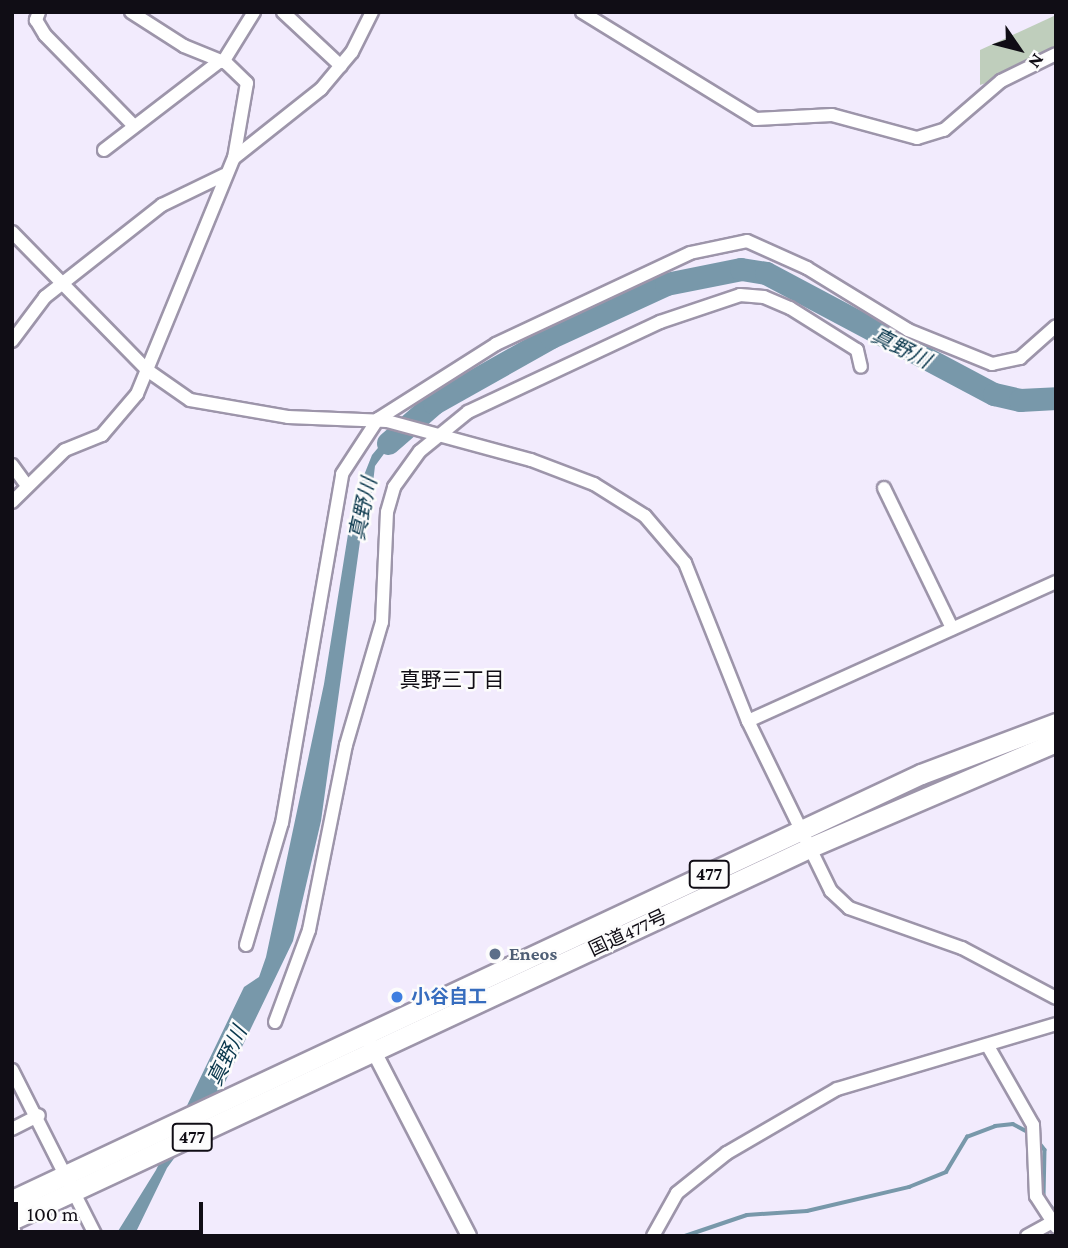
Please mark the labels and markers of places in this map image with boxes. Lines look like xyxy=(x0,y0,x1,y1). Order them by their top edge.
place label: Eneos xyxy=(509,943,557,965)
marker: Eneos xyxy=(487,946,503,962)
place label: 小谷自工 xyxy=(411,986,487,1008)
marker: 小谷自工 xyxy=(389,989,405,1005)

